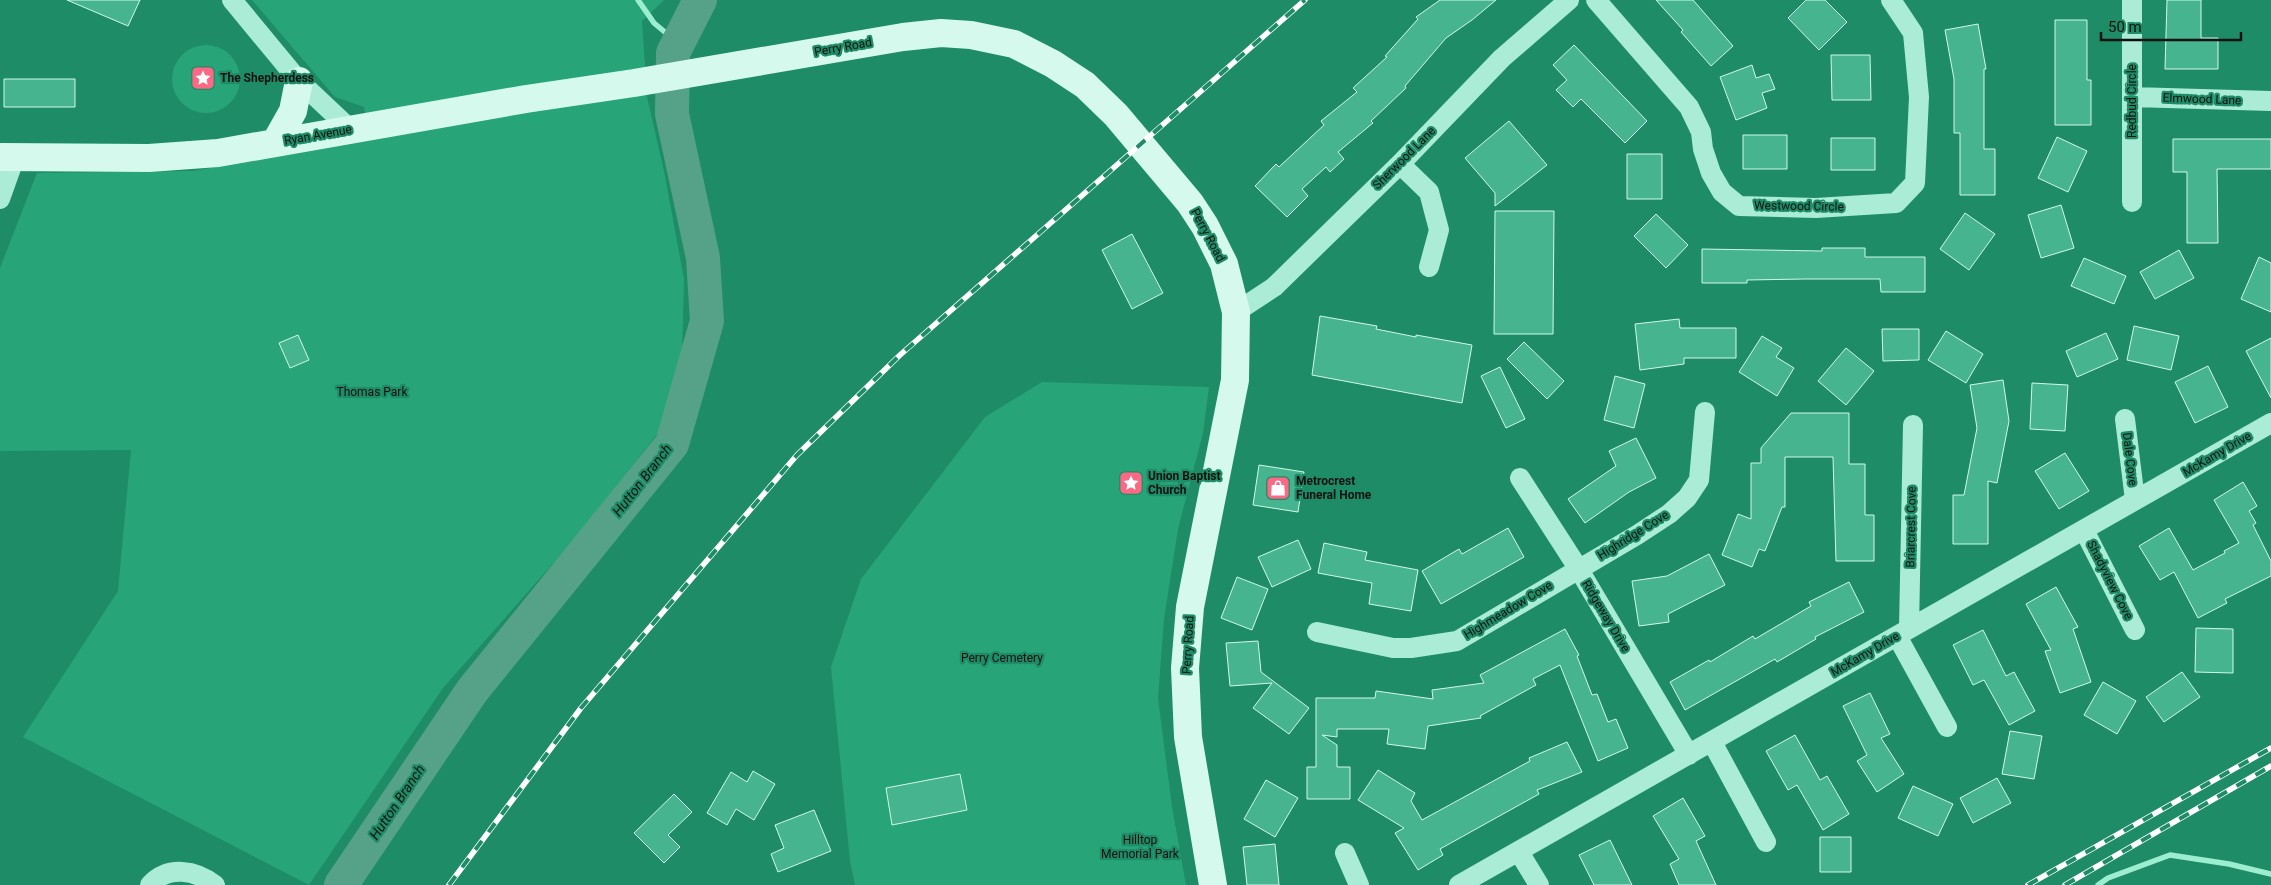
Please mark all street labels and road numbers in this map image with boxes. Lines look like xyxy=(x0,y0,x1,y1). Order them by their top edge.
street label: Perry Road xyxy=(813,35,873,59)
street label: Redbud Circle xyxy=(2125,64,2139,138)
street label: Elmwood Lane xyxy=(2162,91,2242,107)
street label: Ryan Avenue xyxy=(283,122,353,148)
street label: Sherwood Lane xyxy=(1370,124,1438,192)
street label: Westwood Circle xyxy=(1754,198,1844,214)
street label: Perry Road xyxy=(1188,206,1228,264)
street label: McKamy Drive xyxy=(2180,429,2254,479)
street label: Dale Cove xyxy=(2120,432,2140,486)
street label: Briarcrest Cove xyxy=(1903,486,1919,568)
street label: Highridge Cove xyxy=(1595,508,1671,562)
street label: Shadyview Cove xyxy=(2084,538,2136,622)
street label: Highmeadow Cove xyxy=(1461,578,1555,642)
street label: Ridgeway Drive xyxy=(1579,578,1633,654)
street label: Perry Road xyxy=(1179,616,1197,674)
street label: McKamy Drive xyxy=(1828,629,1902,679)

